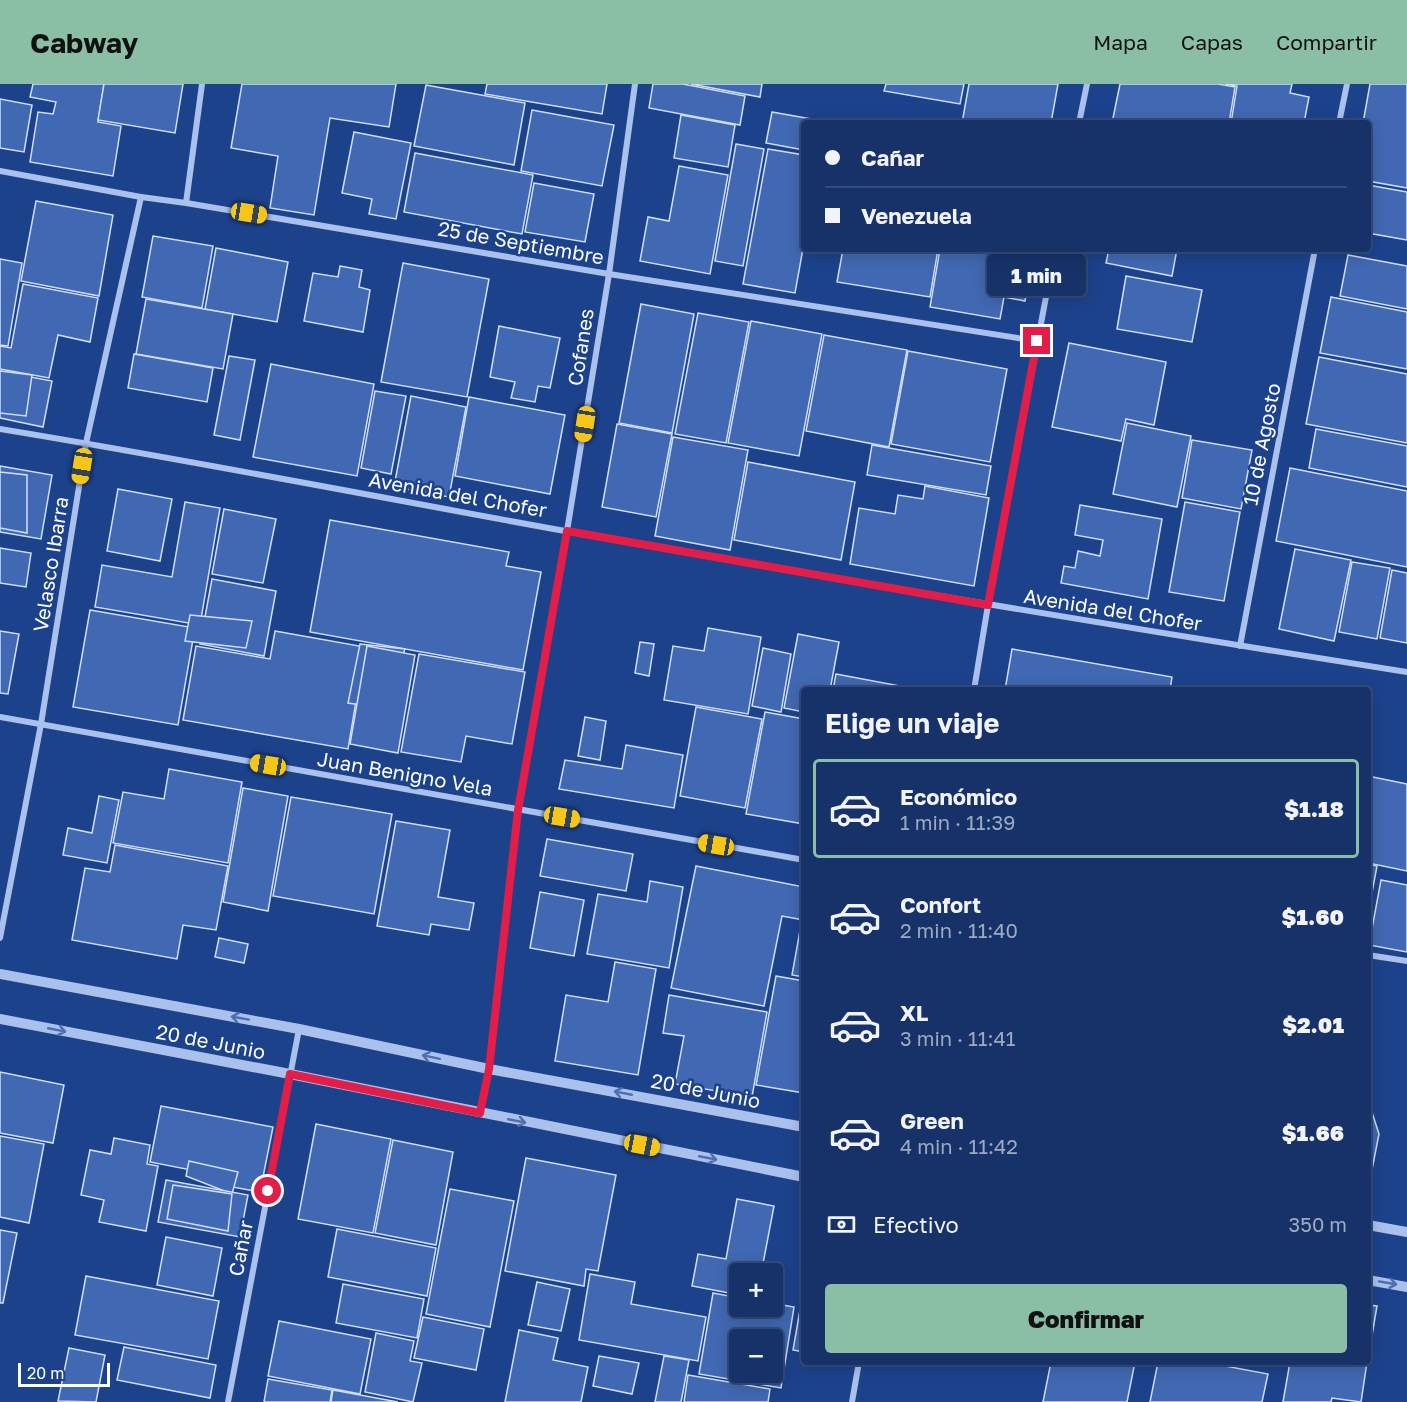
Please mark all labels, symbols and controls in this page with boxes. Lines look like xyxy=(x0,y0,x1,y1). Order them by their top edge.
text: Cabway xyxy=(30,26,138,59)
text: Mapa xyxy=(1093,29,1148,55)
text: Capas xyxy=(1181,29,1243,55)
text: Compartir xyxy=(1276,29,1377,55)
text: Cañar xyxy=(861,144,924,171)
car xyxy=(230,201,268,225)
text: Venezuela xyxy=(861,202,972,229)
street label: 25 de Septiembre xyxy=(436,216,606,268)
callout: 1 min xyxy=(988,254,1086,296)
text: 1 min xyxy=(1011,263,1062,287)
street label: Cofanes xyxy=(562,307,598,387)
route end xyxy=(1023,327,1050,354)
street label: 10 de Agosto xyxy=(1237,381,1285,507)
car xyxy=(573,405,597,443)
car xyxy=(70,447,94,485)
street label: Avenida del Chofer xyxy=(367,467,549,522)
street label: Velasco Ibarra xyxy=(27,495,73,633)
street label: Avenida del Chofer xyxy=(1022,583,1204,635)
text: Elige un viaje xyxy=(825,707,999,739)
street label: Juan Benigno Vela xyxy=(315,746,495,800)
car xyxy=(249,753,287,777)
icon: car xyxy=(828,782,882,836)
text: Económico xyxy=(900,783,1017,810)
text: $1.18 xyxy=(1284,795,1344,822)
car xyxy=(543,805,581,829)
text: 1 min · 11:39 xyxy=(900,810,1015,834)
car xyxy=(697,833,735,857)
icon: car xyxy=(828,890,882,944)
text: Confort xyxy=(900,891,981,918)
text: $1.60 xyxy=(1282,903,1344,930)
text: 2 min · 11:40 xyxy=(900,918,1018,942)
icon: car xyxy=(828,998,882,1052)
text: XL xyxy=(900,999,928,1026)
text: $2.01 xyxy=(1282,1011,1344,1038)
one-way arrow xyxy=(231,1012,250,1023)
street label: 20 de Junio xyxy=(154,1019,268,1063)
one-way arrow xyxy=(47,1025,67,1036)
text: 3 min · 11:41 xyxy=(900,1026,1015,1050)
one-way arrow xyxy=(422,1050,441,1062)
street label: 20 de Junio xyxy=(649,1068,763,1112)
one-way arrow xyxy=(613,1087,633,1098)
icon: car xyxy=(828,1106,882,1160)
text: Green xyxy=(900,1107,964,1134)
one-way arrow xyxy=(506,1116,526,1127)
text: $1.66 xyxy=(1282,1119,1344,1146)
car xyxy=(623,1133,661,1157)
text: 4 min · 11:42 xyxy=(900,1134,1018,1158)
one-way arrow xyxy=(698,1153,717,1164)
route start xyxy=(254,1177,281,1204)
icon: cash xyxy=(825,1208,858,1241)
text: Efectivo xyxy=(873,1211,959,1238)
text: 350 m xyxy=(1289,1212,1347,1236)
street label: Cañar xyxy=(223,1218,257,1278)
map controls xyxy=(729,1263,783,1383)
button: + xyxy=(729,1263,783,1317)
one-way arrow xyxy=(1377,1278,1397,1289)
button: Confirmar xyxy=(825,1284,1347,1353)
button: − xyxy=(729,1329,783,1383)
scale bar xyxy=(18,1360,110,1388)
text: 20 m xyxy=(27,1363,64,1383)

